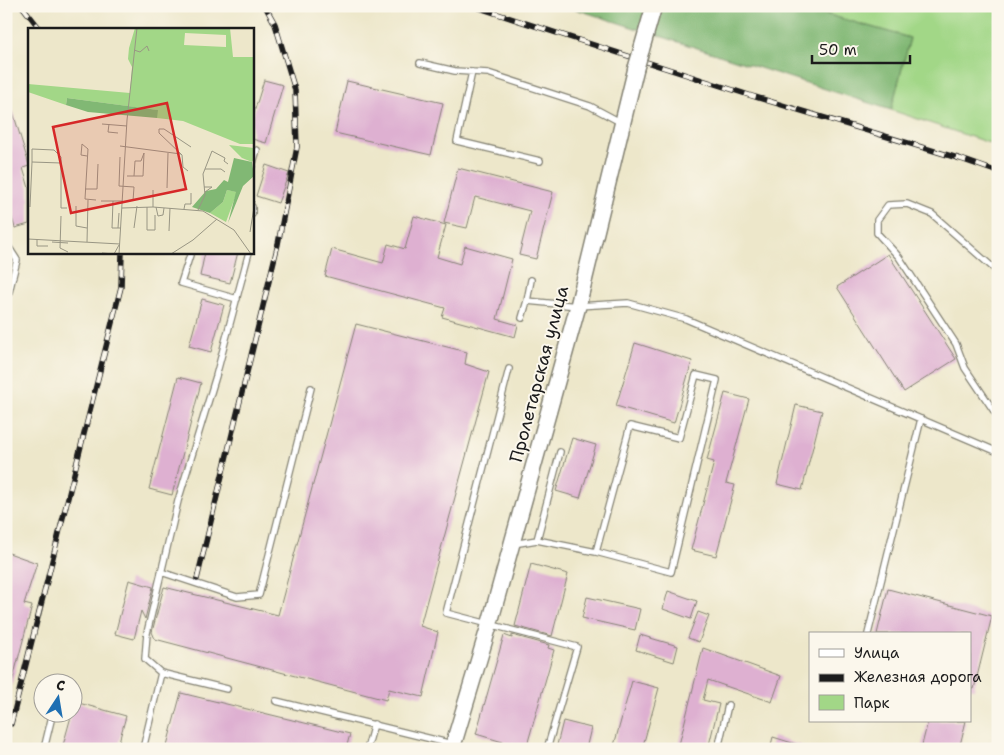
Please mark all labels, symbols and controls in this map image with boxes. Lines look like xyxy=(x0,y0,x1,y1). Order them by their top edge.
inset map xyxy=(28,28,254,254)
scale bar xyxy=(812,32,909,64)
text: 50 m xyxy=(819,40,857,60)
street label: Пролетарская улица xyxy=(504,283,574,465)
legend xyxy=(809,632,972,722)
text: Улица xyxy=(854,643,900,663)
text: Железная дорога xyxy=(854,667,982,687)
north arrow xyxy=(32,672,82,722)
text: С xyxy=(55,676,67,695)
text: Парк xyxy=(854,693,890,713)

